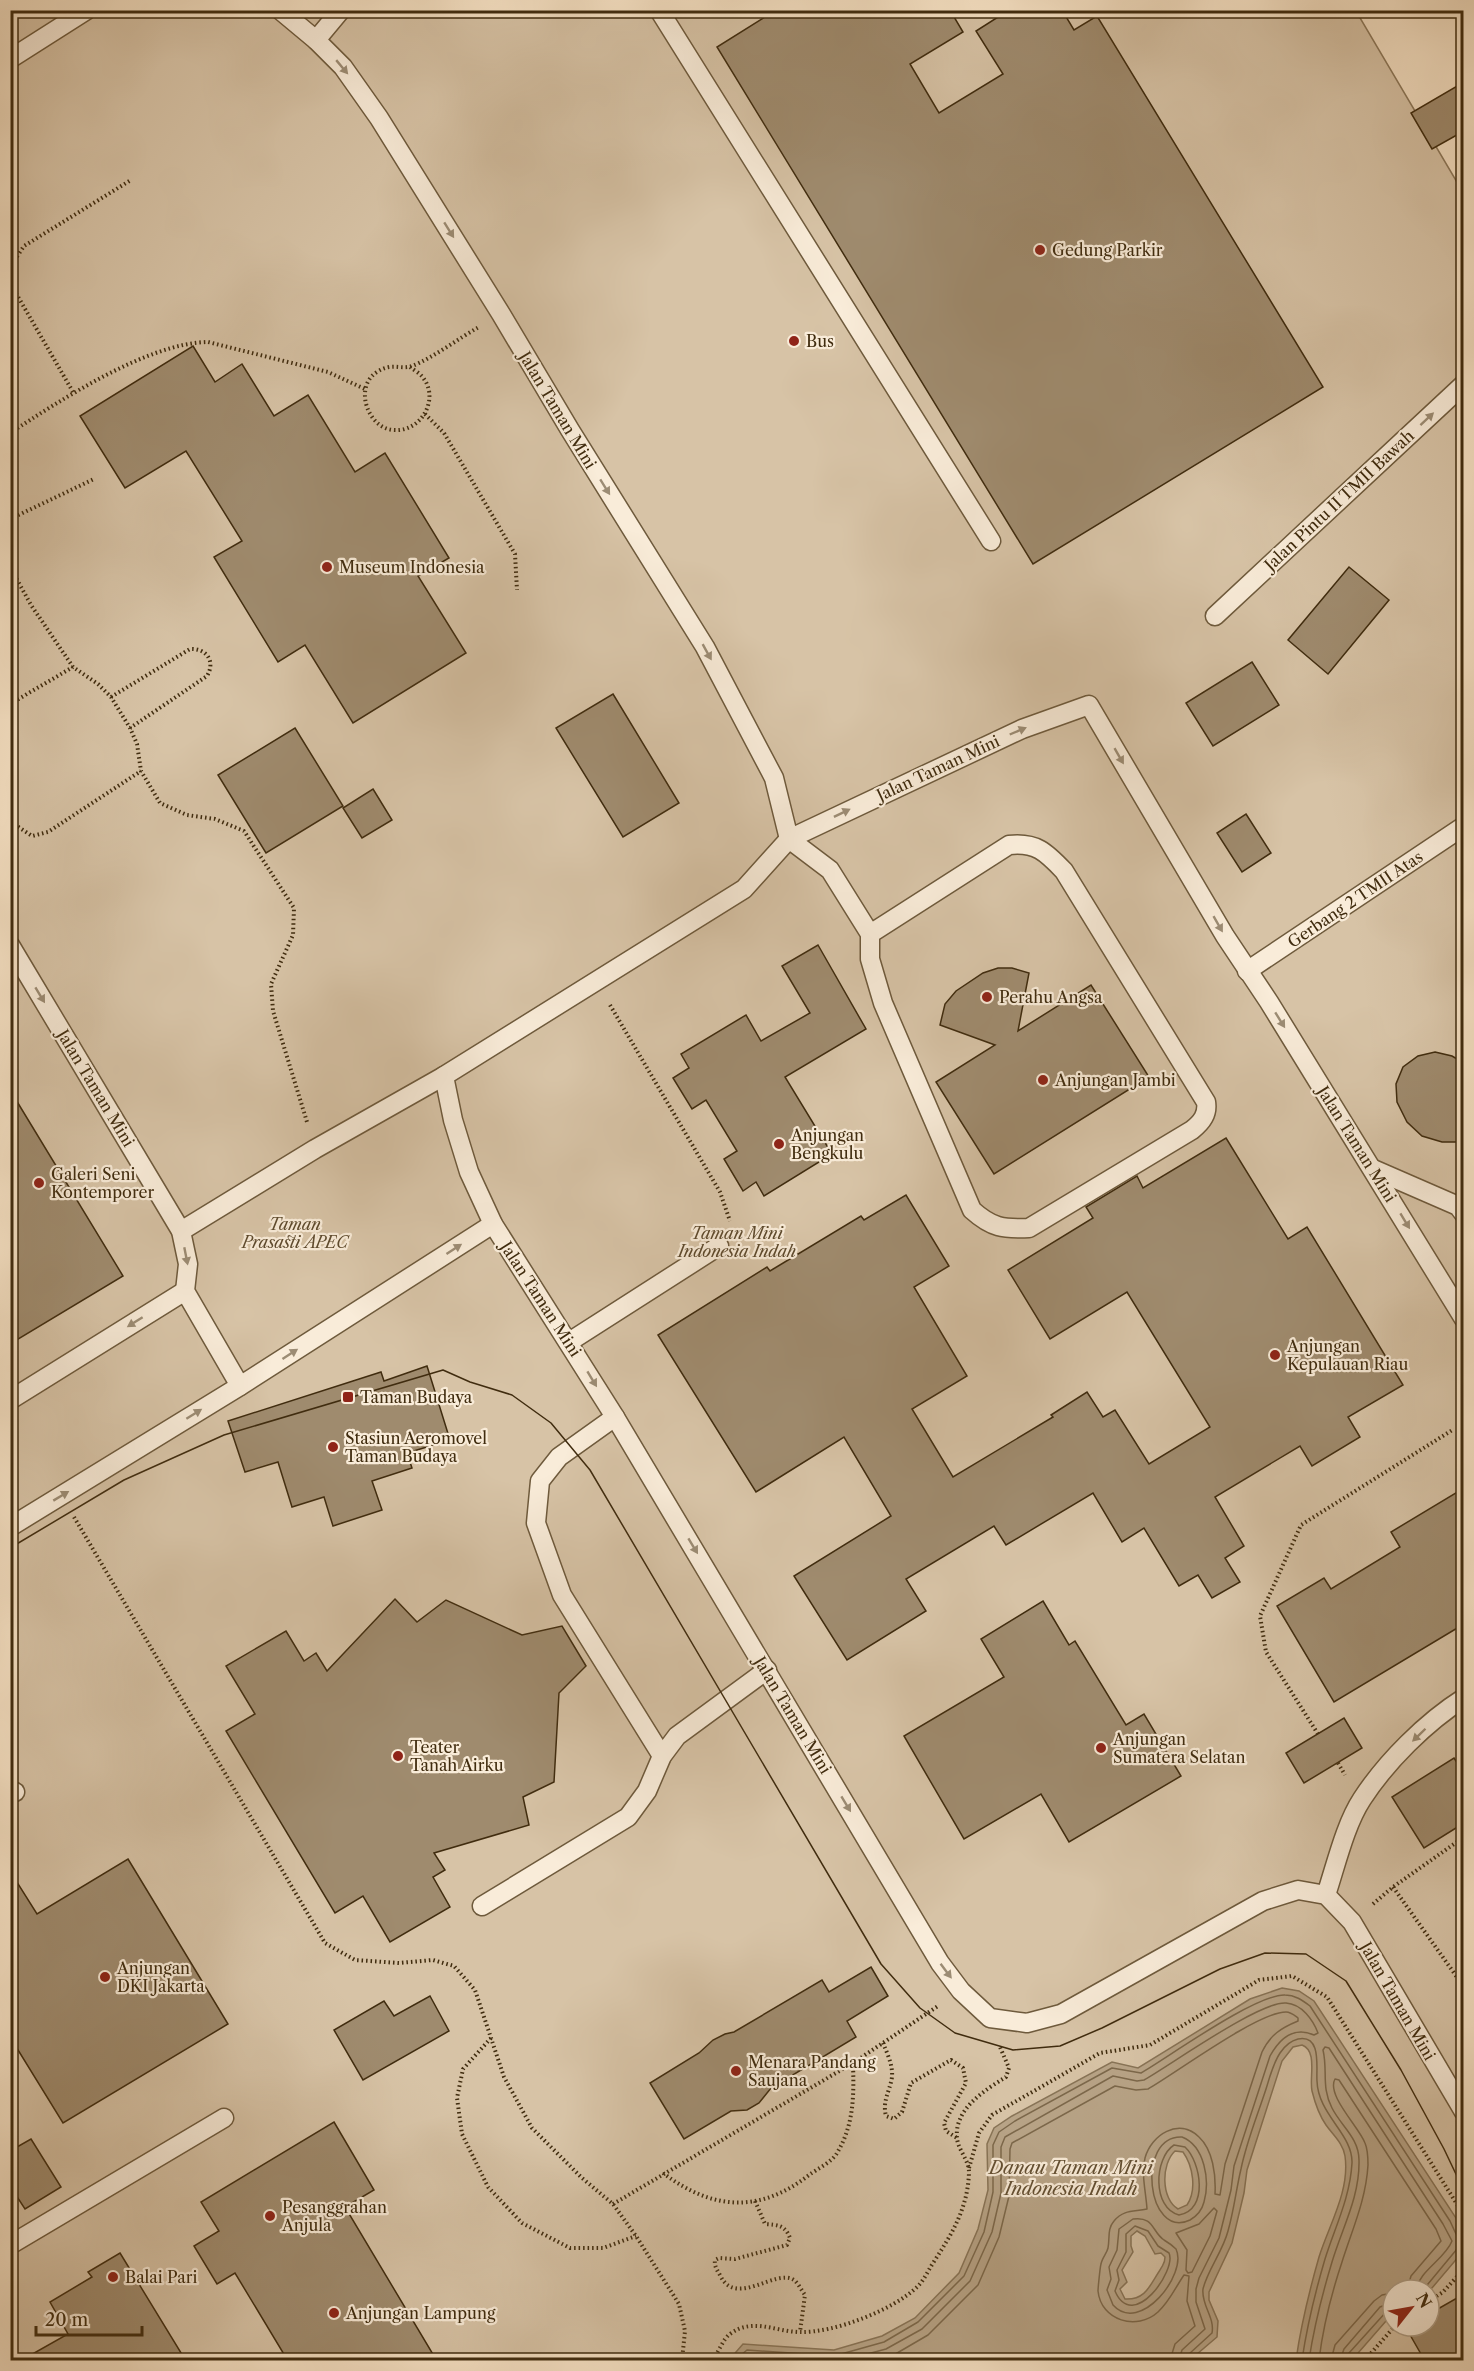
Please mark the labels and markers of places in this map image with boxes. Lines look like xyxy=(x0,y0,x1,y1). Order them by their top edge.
place label: Gedung Parkir xyxy=(1052,240,1163,260)
marker: Gedung Parkir xyxy=(1033,243,1047,257)
place label: Bus xyxy=(806,331,834,351)
marker: Bus xyxy=(787,334,801,348)
place label: Museum Indonesia xyxy=(339,557,485,577)
marker: Museum Indonesia xyxy=(320,560,334,574)
place label: Perahu Angsa xyxy=(999,987,1103,1007)
marker: Perahu Angsa xyxy=(980,990,994,1004)
place label: Anjungan Jambi xyxy=(1054,1070,1176,1090)
marker: Anjungan Jambi xyxy=(1036,1073,1050,1087)
place label: Anjungan Bengkulu xyxy=(790,1125,864,1163)
marker: Anjungan Bengkulu xyxy=(772,1137,786,1151)
place label: Galeri Seni Kontemporer xyxy=(51,1164,154,1202)
marker: Galeri Seni Kontemporer xyxy=(32,1176,46,1190)
place label: Anjungan Kepulauan Riau xyxy=(1286,1336,1408,1374)
marker: Anjungan Kepulauan Riau xyxy=(1268,1348,1282,1362)
place label: Taman Budaya xyxy=(360,1387,473,1407)
marker: Taman Budaya xyxy=(341,1390,355,1404)
place label: Stasiun Aeromovel Taman Budaya xyxy=(345,1428,487,1466)
marker: Stasiun Aeromovel Taman Budaya xyxy=(326,1440,340,1454)
place label: Anjungan Sumatera Selatan xyxy=(1112,1729,1245,1767)
place label: Teater Tanah Airku xyxy=(410,1737,504,1775)
marker: Anjungan Sumatera Selatan xyxy=(1094,1741,1108,1755)
marker: Teater Tanah Airku xyxy=(391,1749,405,1763)
place label: Anjungan DKI Jakarta xyxy=(116,1958,205,1996)
marker: Anjungan DKI Jakarta xyxy=(98,1970,112,1984)
place label: Menara Pandang Saujana xyxy=(748,2052,876,2090)
marker: Menara Pandang Saujana xyxy=(729,2064,743,2078)
place label: Pesanggrahan Anjula xyxy=(281,2197,387,2235)
marker: Pesanggrahan Anjula xyxy=(263,2209,277,2223)
place label: Balai Pari xyxy=(125,2267,197,2287)
marker: Balai Pari xyxy=(106,2270,120,2284)
place label: Anjungan Lampung xyxy=(345,2303,496,2323)
marker: Anjungan Lampung xyxy=(327,2306,341,2320)

